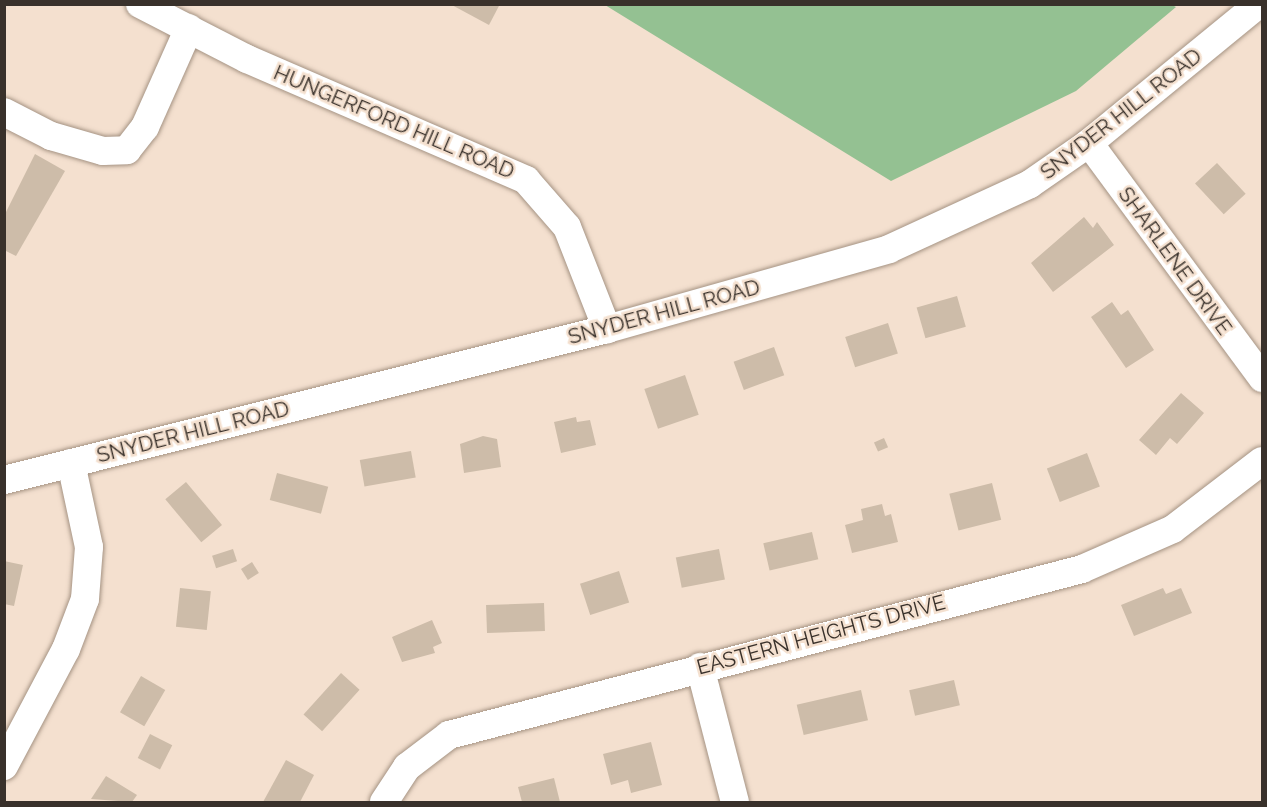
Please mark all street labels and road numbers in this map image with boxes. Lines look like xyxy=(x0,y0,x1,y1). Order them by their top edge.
street label: SNYDER HILL ROAD xyxy=(1035,43,1207,185)
street label: HUNGERFORD HILL ROAD xyxy=(270,60,518,184)
street label: SHARLENE DRIVE xyxy=(1113,182,1237,340)
street label: SNYDER HILL ROAD xyxy=(565,274,763,350)
street label: SNYDER HILL ROAD xyxy=(94,396,292,468)
street label: EASTERN HEIGHTS DRIVE xyxy=(694,590,948,680)

